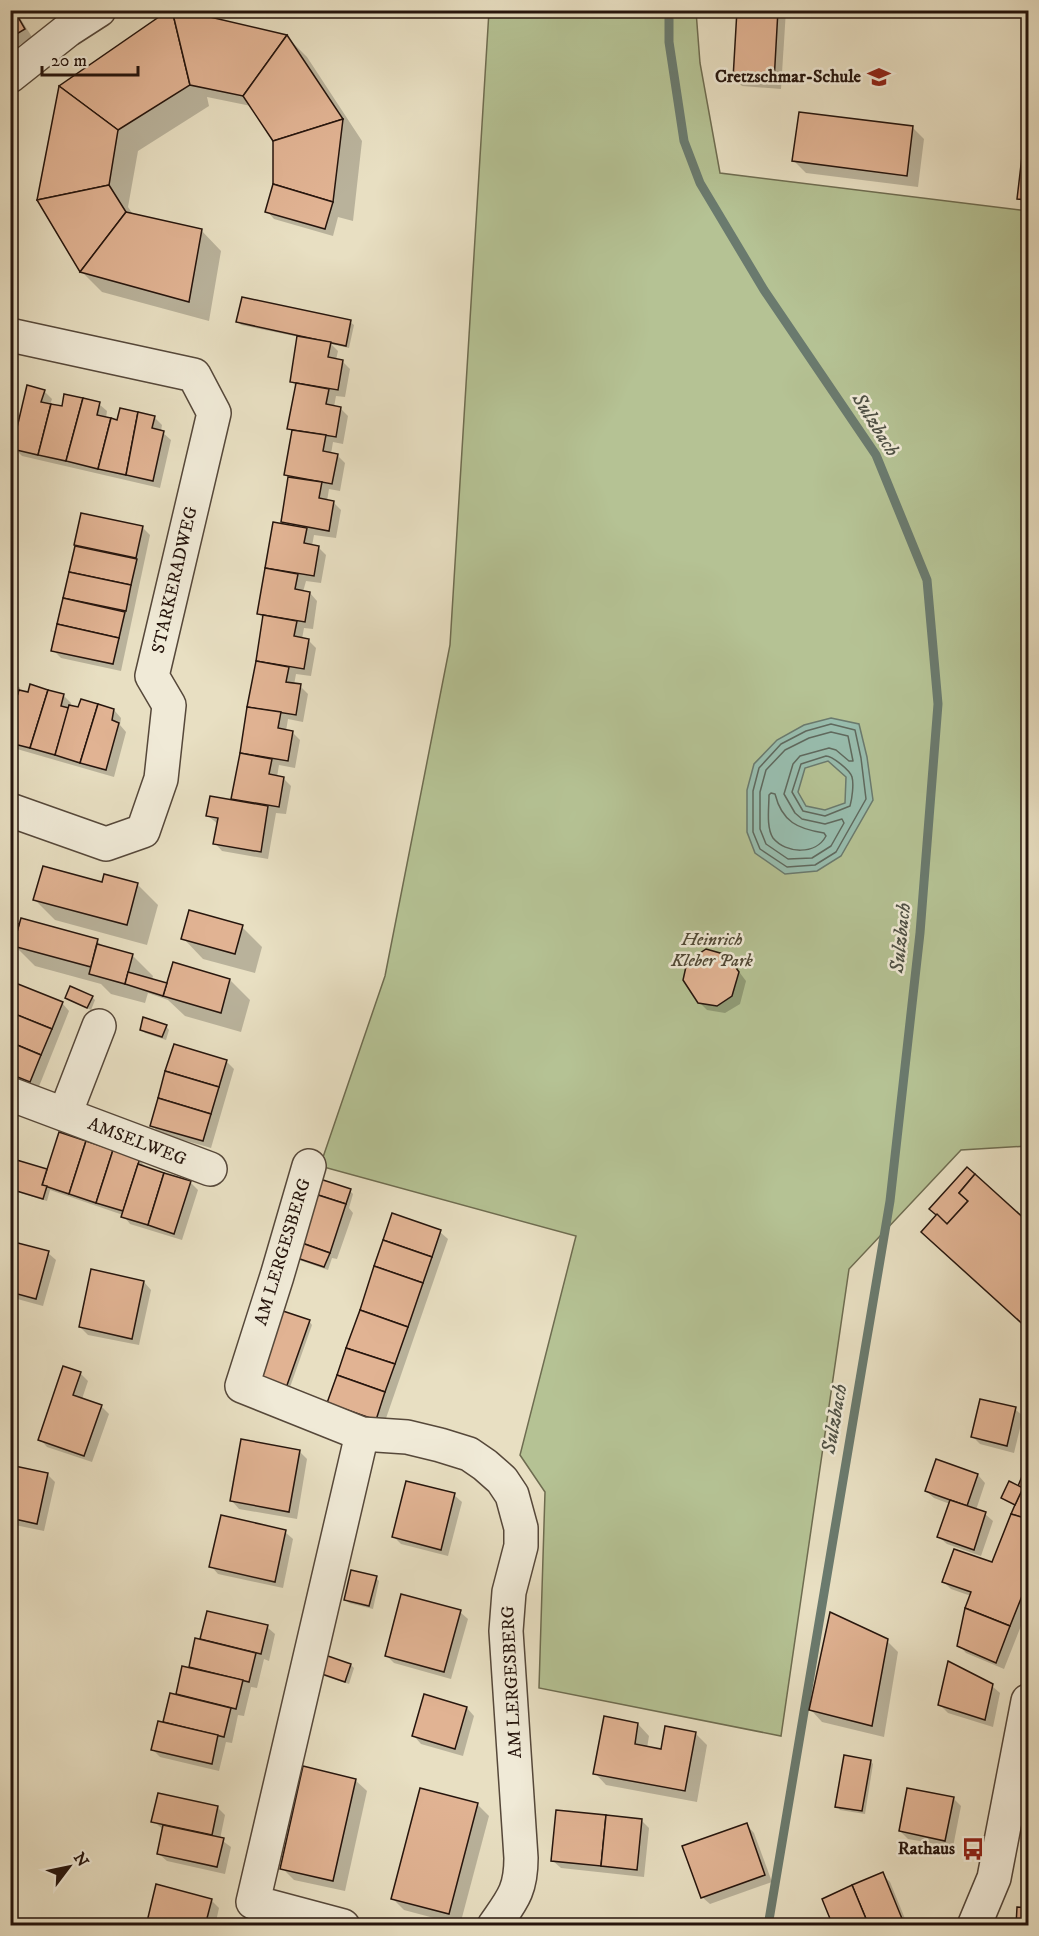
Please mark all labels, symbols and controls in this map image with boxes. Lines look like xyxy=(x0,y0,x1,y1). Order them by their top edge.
scale bar xyxy=(42,39,138,77)
text: 20 m xyxy=(51,50,87,72)
school or university icon: Cretzschmar-Schule xyxy=(866,64,892,90)
place label: Cretzschmar-Schule xyxy=(715,66,862,88)
water label: Sulzbach xyxy=(845,388,904,461)
street label: STARKERADWEG xyxy=(147,504,203,655)
water label: Sulzbach xyxy=(885,902,917,975)
park label: Heinrich Kleber Park xyxy=(670,929,753,972)
street label: AMSELWEG xyxy=(85,1113,190,1171)
street label: AM LERGESBERG xyxy=(250,1175,316,1328)
water label: Sulzbach xyxy=(816,1382,853,1457)
street label: AM LERGESBERG xyxy=(497,1605,527,1759)
bus stop icon: Rathaus xyxy=(960,1836,986,1862)
north arrow xyxy=(39,1837,99,1897)
place label: Rathaus xyxy=(898,1838,955,1860)
text: N xyxy=(69,1849,93,1870)

